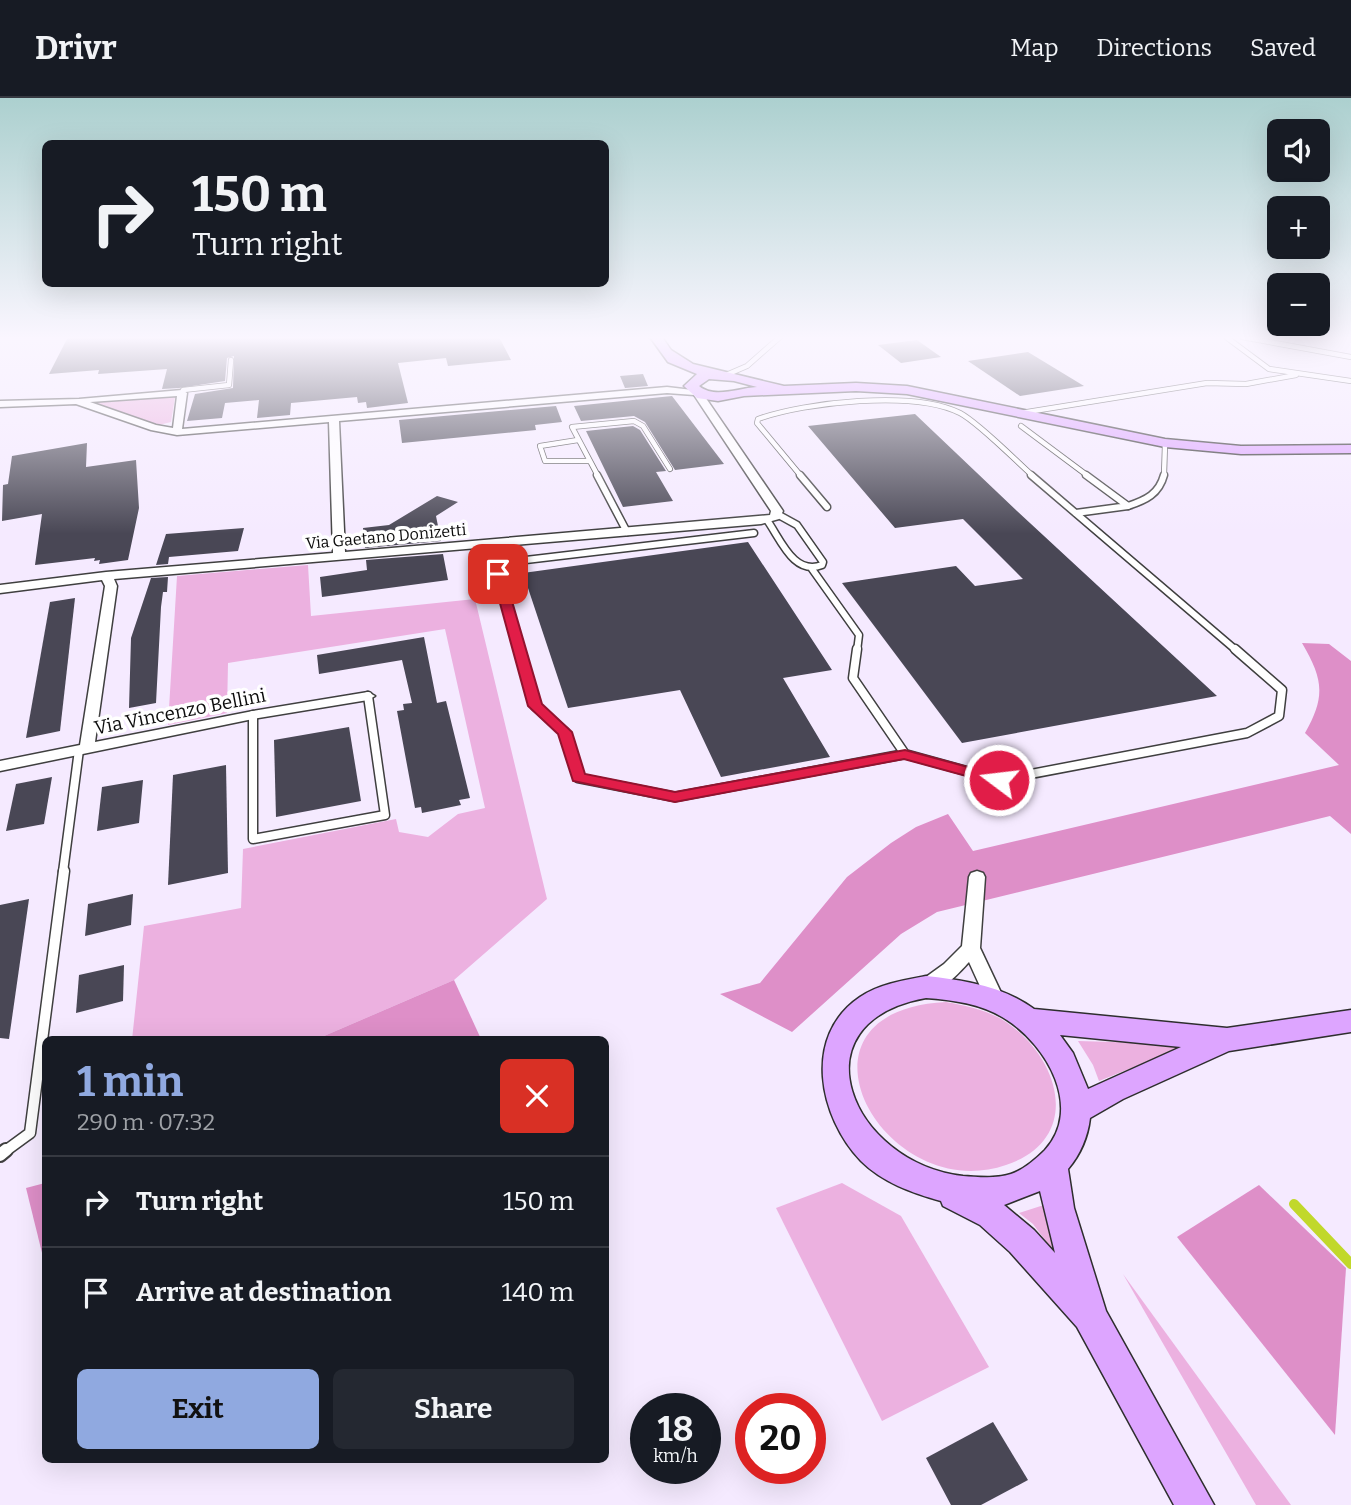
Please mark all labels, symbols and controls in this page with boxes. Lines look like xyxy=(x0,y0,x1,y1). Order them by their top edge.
text: Drivr xyxy=(35,28,117,68)
text: Map xyxy=(1010,34,1059,62)
text: Directions xyxy=(1097,34,1212,62)
text: Saved xyxy=(1250,34,1316,62)
map controls xyxy=(1267,119,1330,336)
button: sound xyxy=(1267,119,1330,182)
text: 150 m xyxy=(192,165,327,224)
icon: right xyxy=(77,168,168,259)
button: + xyxy=(1267,196,1330,259)
text: Turn right xyxy=(192,225,343,263)
button: − xyxy=(1267,273,1330,336)
street label: Via Gaetano Donizetti xyxy=(305,520,467,553)
pin xyxy=(468,544,528,604)
icon: arrive xyxy=(479,555,517,593)
street label: Via Vincenzo Bellini xyxy=(92,684,268,739)
position arrow xyxy=(962,743,1036,817)
text: 1 min xyxy=(77,1057,183,1107)
button: close xyxy=(500,1059,574,1133)
text: 290 m · 07:32 xyxy=(77,1108,215,1136)
icon: right xyxy=(77,1183,115,1221)
text: Turn right xyxy=(136,1186,263,1217)
text: 150 m xyxy=(503,1186,574,1217)
icon: arrive xyxy=(77,1274,115,1312)
text: Arrive at destination xyxy=(136,1277,391,1308)
text: 140 m xyxy=(502,1277,574,1308)
button: Exit xyxy=(77,1369,319,1449)
button: Share xyxy=(333,1369,574,1449)
speed limit sign: 20 xyxy=(735,1393,826,1484)
text: 18 xyxy=(657,1408,694,1450)
text: km/h xyxy=(653,1445,698,1467)

